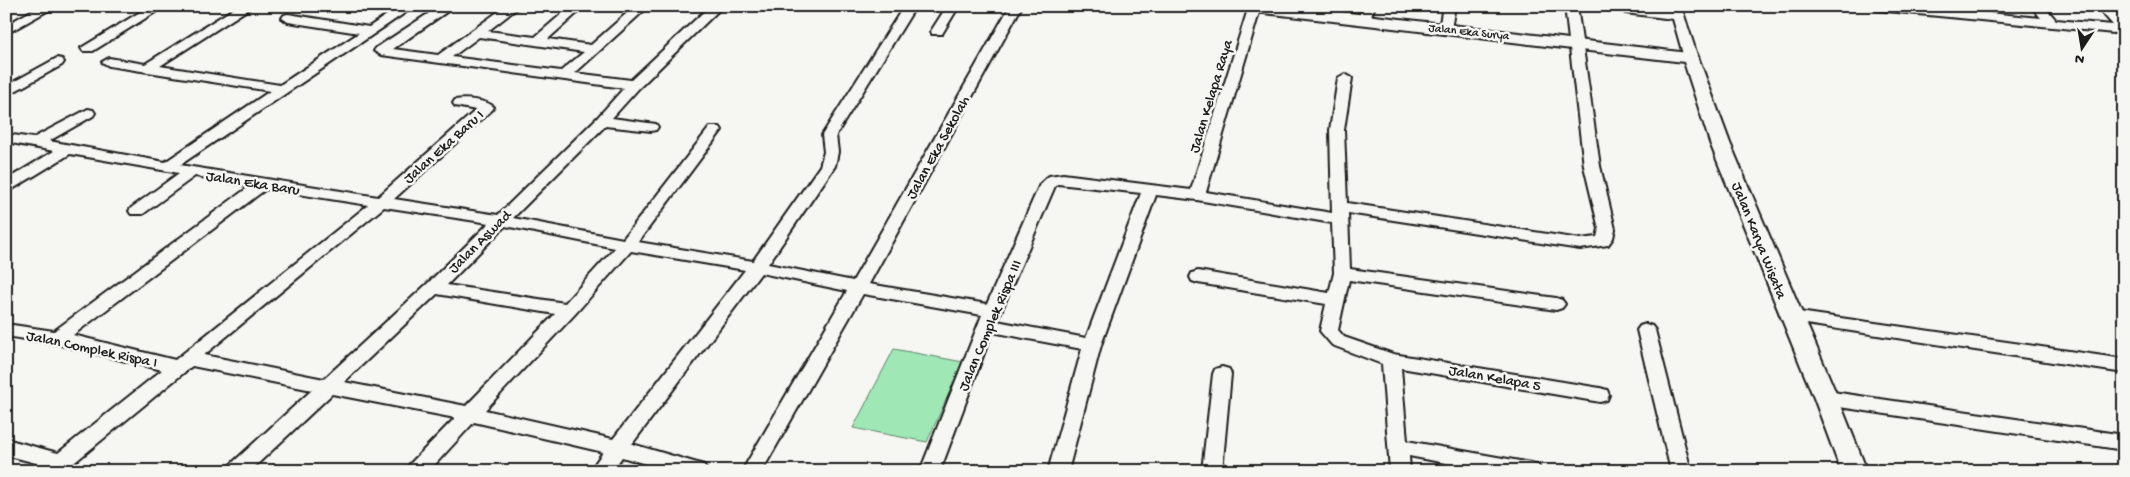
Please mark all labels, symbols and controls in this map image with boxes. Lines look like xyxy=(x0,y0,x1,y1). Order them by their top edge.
street label: Jalan Eka Surya xyxy=(1428,22,1510,44)
north arrow xyxy=(2058,22,2108,72)
street label: Jalan Kelapa Raya xyxy=(1186,37,1238,155)
text: N xyxy=(2074,49,2086,68)
street label: Jalan Eka Sekolah xyxy=(903,93,975,203)
street label: Jalan Eka Baru I xyxy=(400,107,488,188)
street label: Jalan Eka Baru xyxy=(204,168,301,200)
street label: Jalan Karya Wisata xyxy=(1727,180,1790,302)
street label: Jalan Aswad xyxy=(445,206,517,278)
street label: Jalan Complek Rispa III xyxy=(955,258,1027,394)
street label: Jalan Complek Rispa I xyxy=(25,327,159,373)
street label: Jalan Kelapa 5 xyxy=(1447,362,1542,396)

